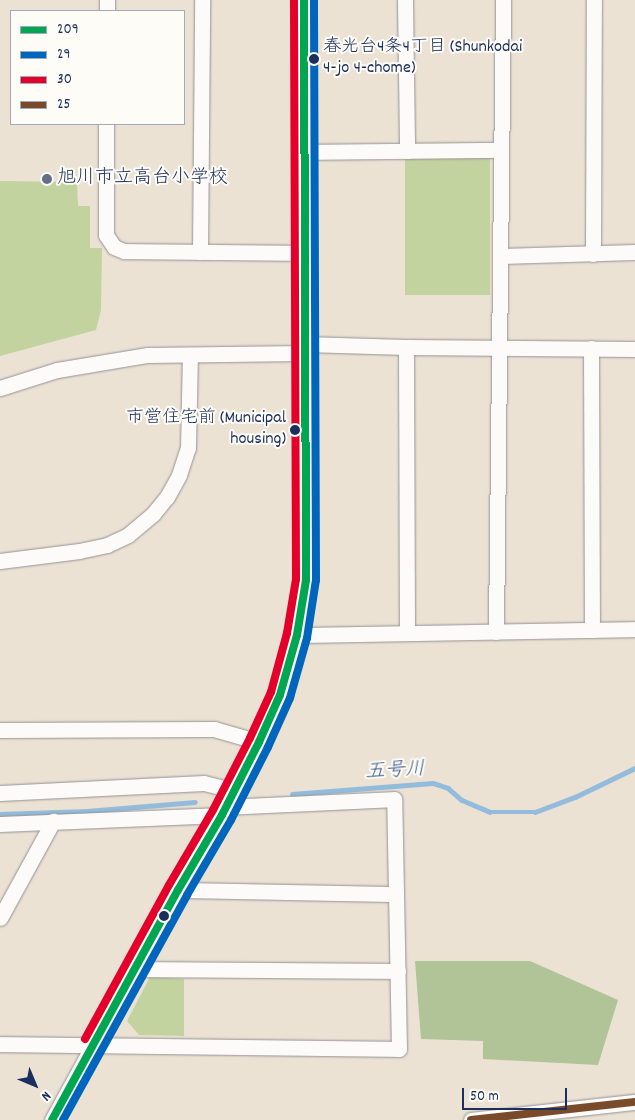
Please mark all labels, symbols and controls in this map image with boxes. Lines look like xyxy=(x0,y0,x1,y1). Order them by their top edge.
legend xyxy=(10,10,185,125)
text: 209 xyxy=(57,19,79,41)
place label: 春光台4条4丁目 (Shunkodai 4-jo 4-chome) xyxy=(323,38,522,80)
text: 29 xyxy=(57,44,70,66)
marker: 春光台4条4丁目 (Shunkodai 4-jo 4-chome) xyxy=(309,54,319,64)
text: 30 xyxy=(57,69,72,91)
text: 25 xyxy=(57,94,71,116)
place label: 旭川市立高台小学校 xyxy=(57,168,228,190)
marker: 旭川市立高台小学校 xyxy=(41,173,53,185)
place label: 市営住宅前 (Municipal housing) xyxy=(126,409,286,452)
marker: 市営住宅前 (Municipal housing) xyxy=(290,425,300,435)
water label: 五号川 xyxy=(364,758,426,786)
unlabelled marker xyxy=(159,911,169,921)
north arrow xyxy=(10,1060,60,1110)
scale bar xyxy=(465,1078,570,1110)
text: N xyxy=(36,1086,55,1105)
text: 50 m xyxy=(470,1086,499,1108)

